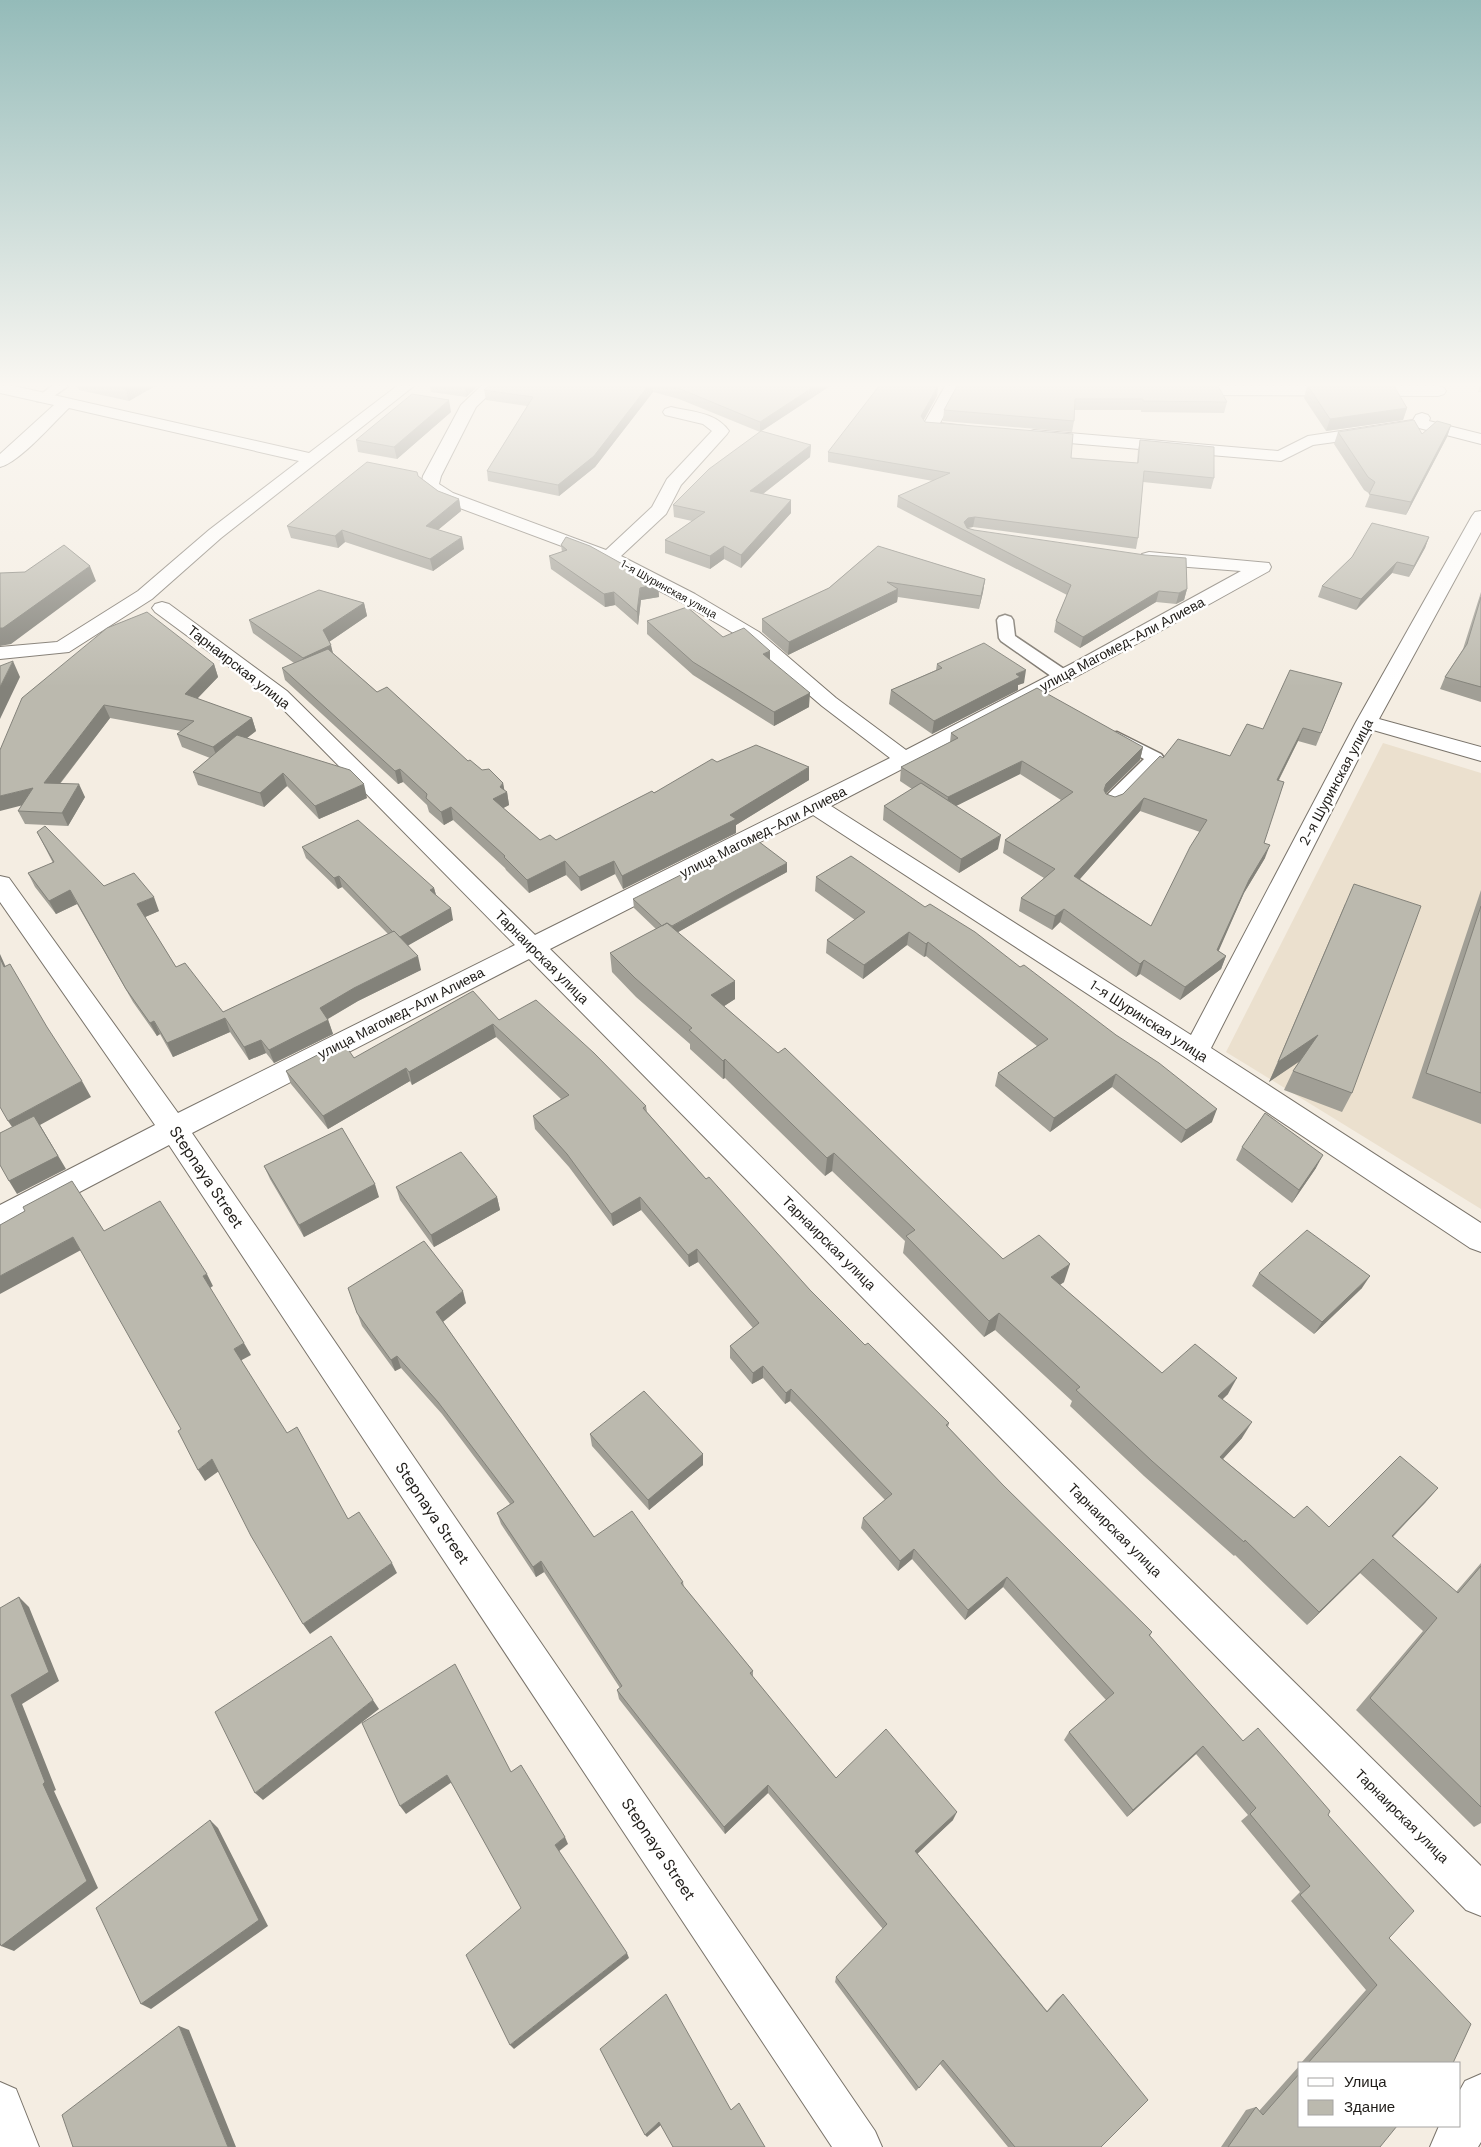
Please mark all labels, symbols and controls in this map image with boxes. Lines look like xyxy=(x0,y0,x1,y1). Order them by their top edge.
street label: 1-я Шуринская улица xyxy=(618,557,720,622)
street label: улица Магомед-Али Алиева xyxy=(1036,593,1208,695)
street label: Тарнаирская улица xyxy=(184,621,294,713)
street label: 2-я Шуринская улица xyxy=(1295,715,1377,848)
street label: улица Магомед-Али Алиева xyxy=(677,782,849,882)
street label: Тарнаирская улица xyxy=(491,906,593,1008)
street label: улица Магомед-Али Алиева xyxy=(315,963,487,1063)
street label: 1-я Шуринская улица xyxy=(1087,976,1212,1066)
street label: Stepnaya Street xyxy=(165,1122,249,1232)
street label: Тарнаирская улица xyxy=(778,1192,880,1294)
street label: Stepnaya Street xyxy=(391,1458,475,1568)
street label: Тарнаирская улица xyxy=(1064,1479,1166,1581)
street label: Тарнаирская улица xyxy=(1351,1765,1453,1867)
street label: Stepnaya Street xyxy=(617,1794,701,1904)
legend xyxy=(1298,2062,1461,2127)
text: Улица xyxy=(1344,2072,1387,2092)
text: Здание xyxy=(1344,2097,1395,2117)

